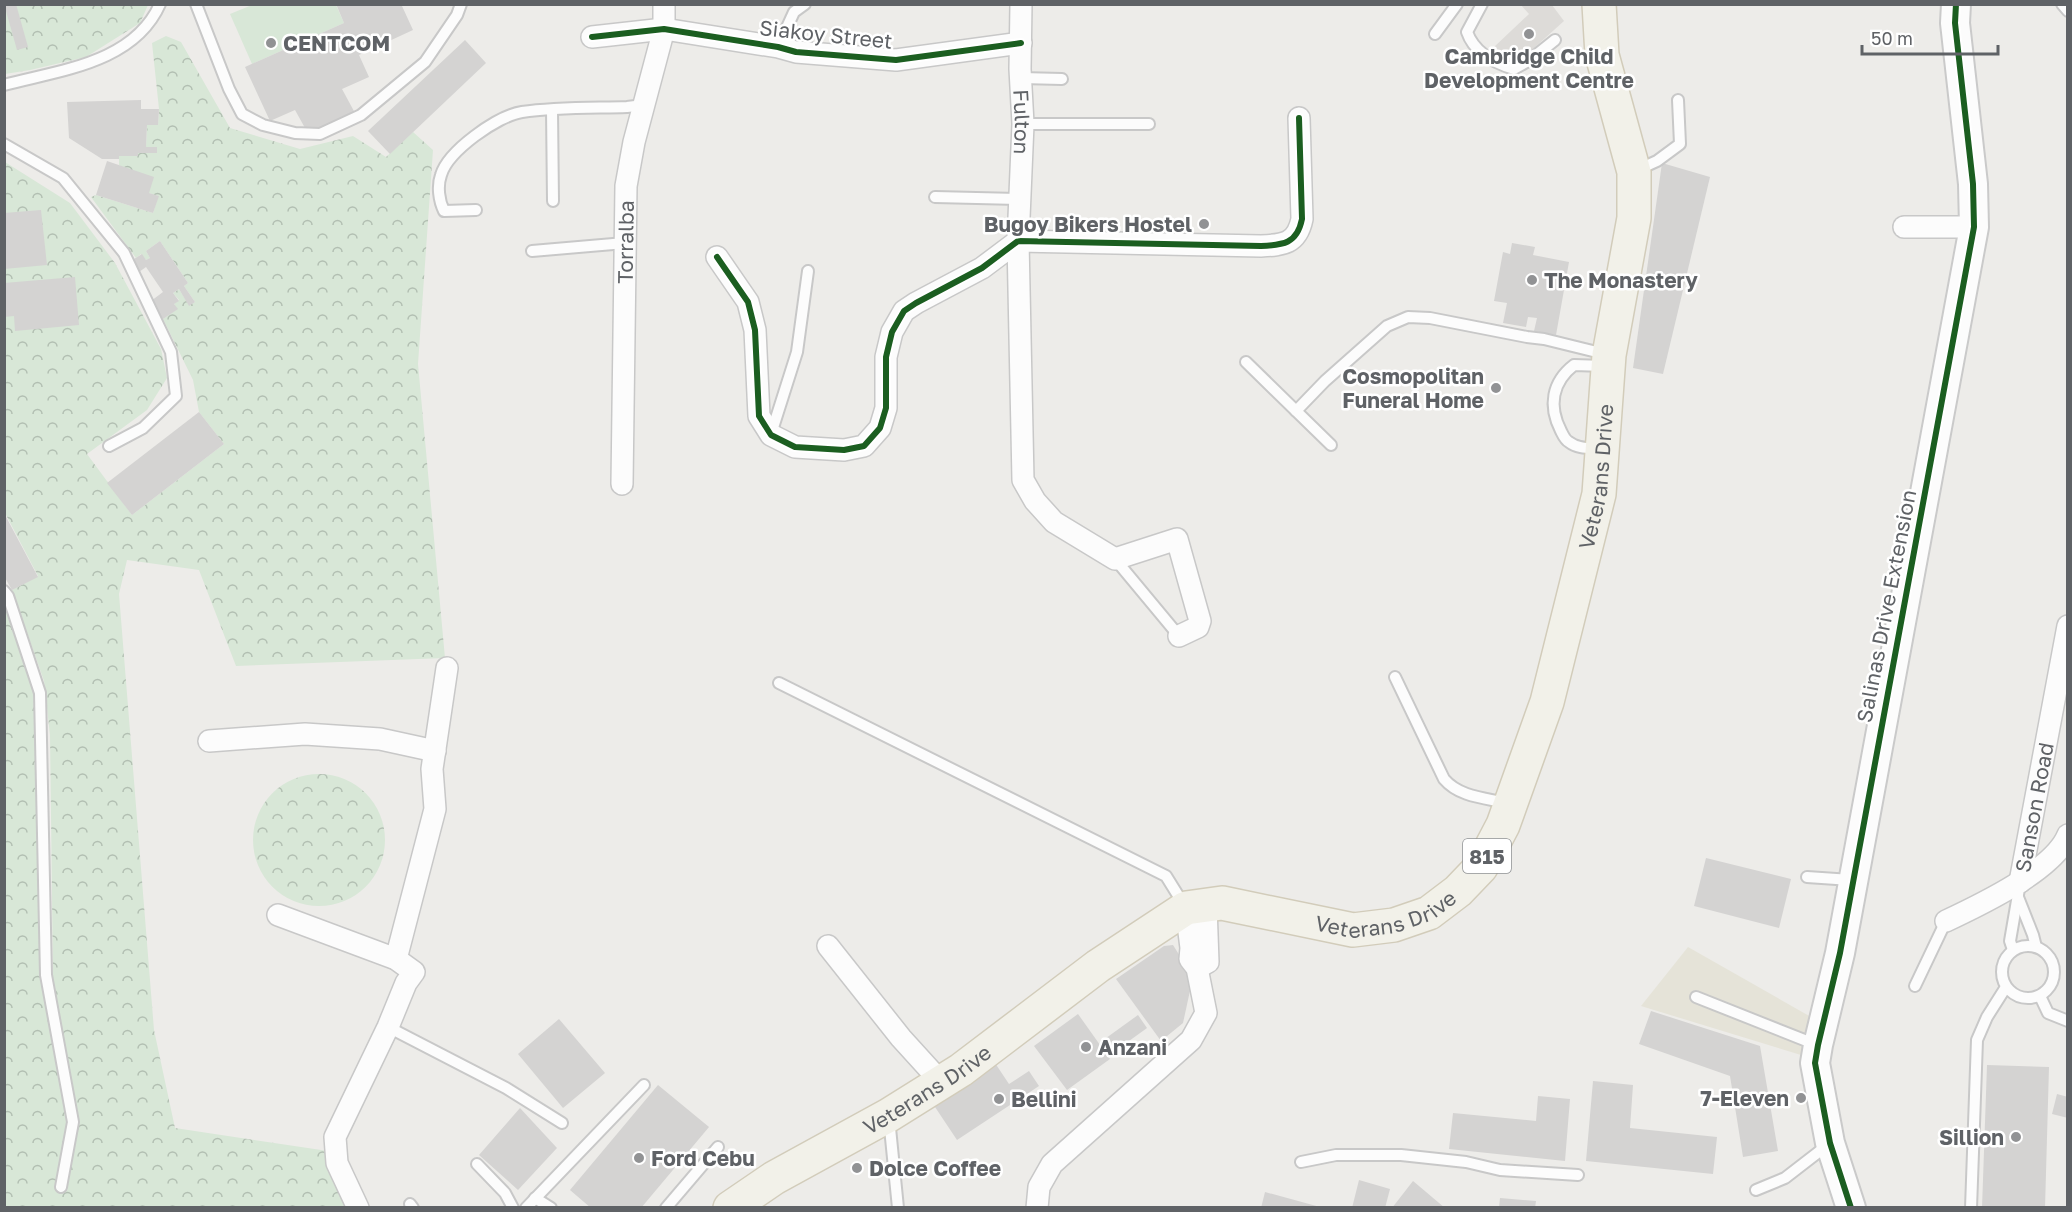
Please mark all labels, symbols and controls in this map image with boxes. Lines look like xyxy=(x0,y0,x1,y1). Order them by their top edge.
street label: Siakoy Street xyxy=(758,14,894,54)
scale bar xyxy=(1862,18,1998,56)
marker: Cambridge Child Development Centre xyxy=(1522,27,1536,41)
text: 50 m xyxy=(1871,27,1913,49)
place label: CENTCOM xyxy=(283,30,390,56)
marker: CENTCOM xyxy=(264,36,278,50)
place label: Cambridge Child Development Centre xyxy=(1424,43,1634,93)
street label: Fulton xyxy=(1008,89,1036,155)
street label: Torralba xyxy=(612,200,639,284)
place label: Bugoy Bikers Hostel xyxy=(984,211,1192,237)
marker: Bugoy Bikers Hostel xyxy=(1197,217,1211,231)
place label: The Monastery xyxy=(1544,267,1698,293)
marker: The Monastery xyxy=(1525,273,1539,287)
place label: Cosmopolitan Funeral Home xyxy=(1342,363,1484,413)
marker: Cosmopolitan Funeral Home xyxy=(1489,381,1503,395)
street label: Veterans Drive xyxy=(1573,403,1618,552)
street label: Salinas Drive Extension xyxy=(1851,487,1921,725)
street label: Sanson Road xyxy=(2009,740,2059,874)
road number: 815 xyxy=(1463,839,1511,873)
street label: Veterans Drive xyxy=(1313,884,1461,943)
place label: Anzani xyxy=(1098,1034,1167,1060)
street label: Veterans Drive xyxy=(858,1039,996,1140)
marker: Anzani xyxy=(1079,1040,1093,1054)
place label: 7-Eleven xyxy=(1700,1085,1789,1111)
place label: Bellini xyxy=(1011,1086,1076,1112)
marker: 7-Eleven xyxy=(1794,1091,1808,1105)
marker: Bellini xyxy=(992,1092,1006,1106)
place label: Sillion xyxy=(1939,1124,2004,1150)
marker: Sillion xyxy=(2009,1130,2023,1144)
place label: Ford Cebu xyxy=(651,1145,755,1171)
marker: Ford Cebu xyxy=(632,1151,646,1165)
place label: Dolce Coffee xyxy=(869,1155,1001,1181)
marker: Dolce Coffee xyxy=(850,1161,864,1175)

